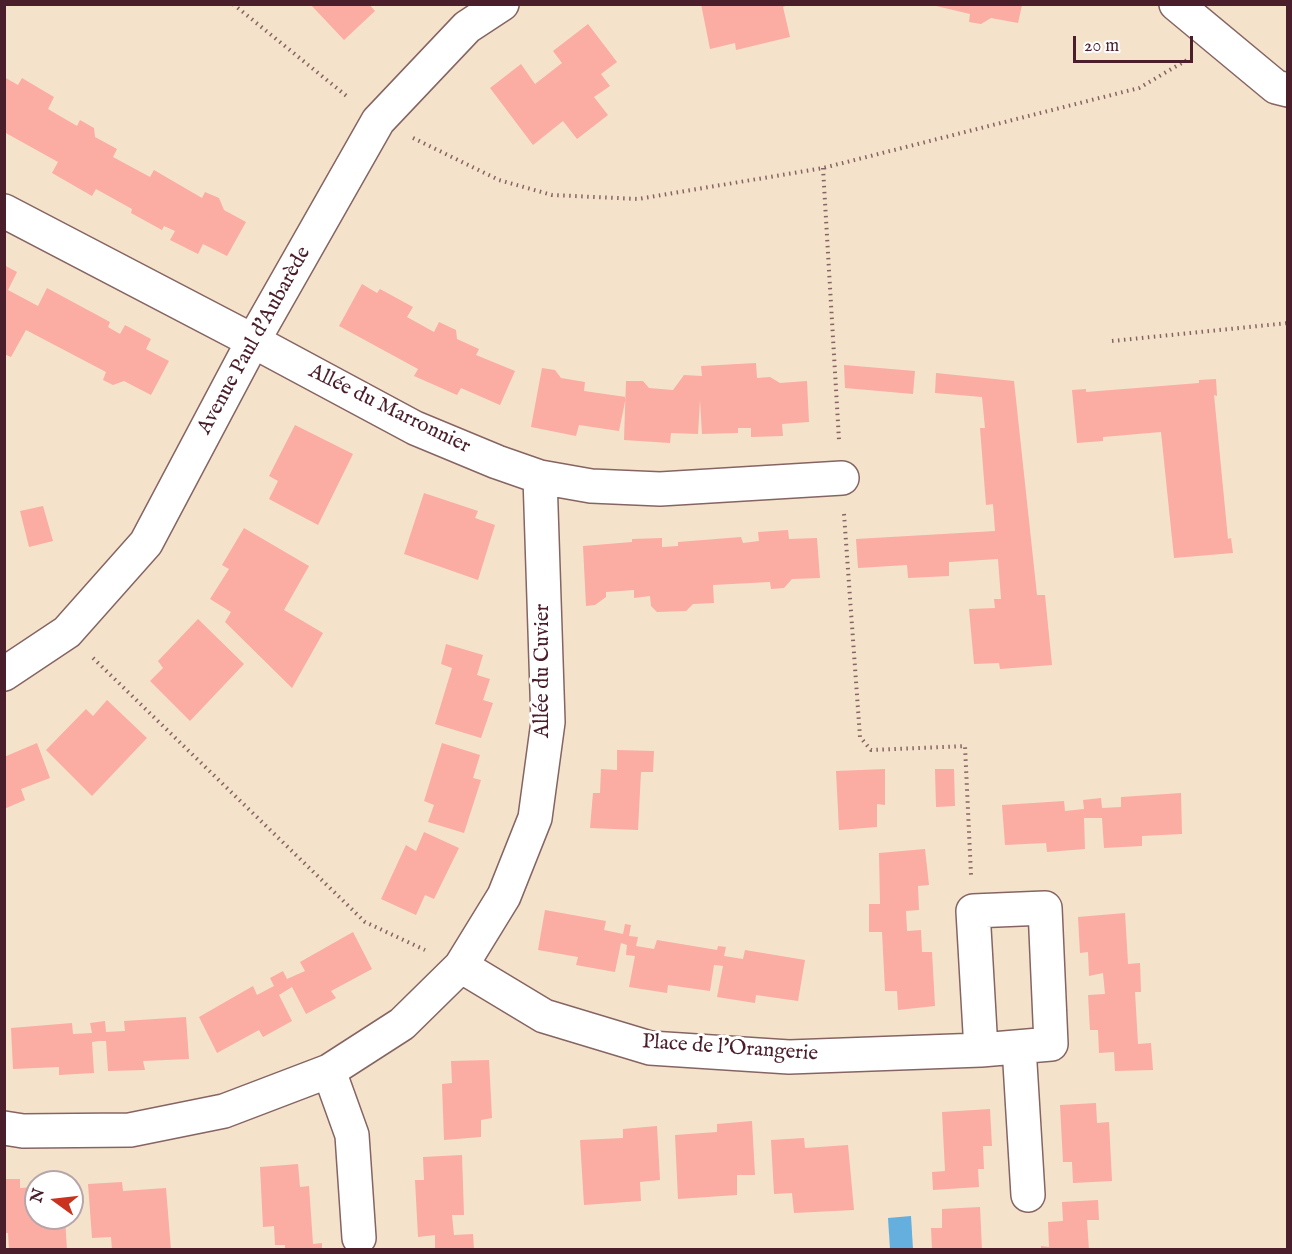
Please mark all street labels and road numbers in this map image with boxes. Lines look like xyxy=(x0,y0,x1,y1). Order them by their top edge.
street label: Avenue Paul d'Aubarède xyxy=(193,243,317,439)
street label: Allée du Marronnier xyxy=(304,360,474,460)
street label: Allée du Cuvier xyxy=(531,604,557,738)
street label: Place de l'Orangerie xyxy=(641,1030,819,1068)

